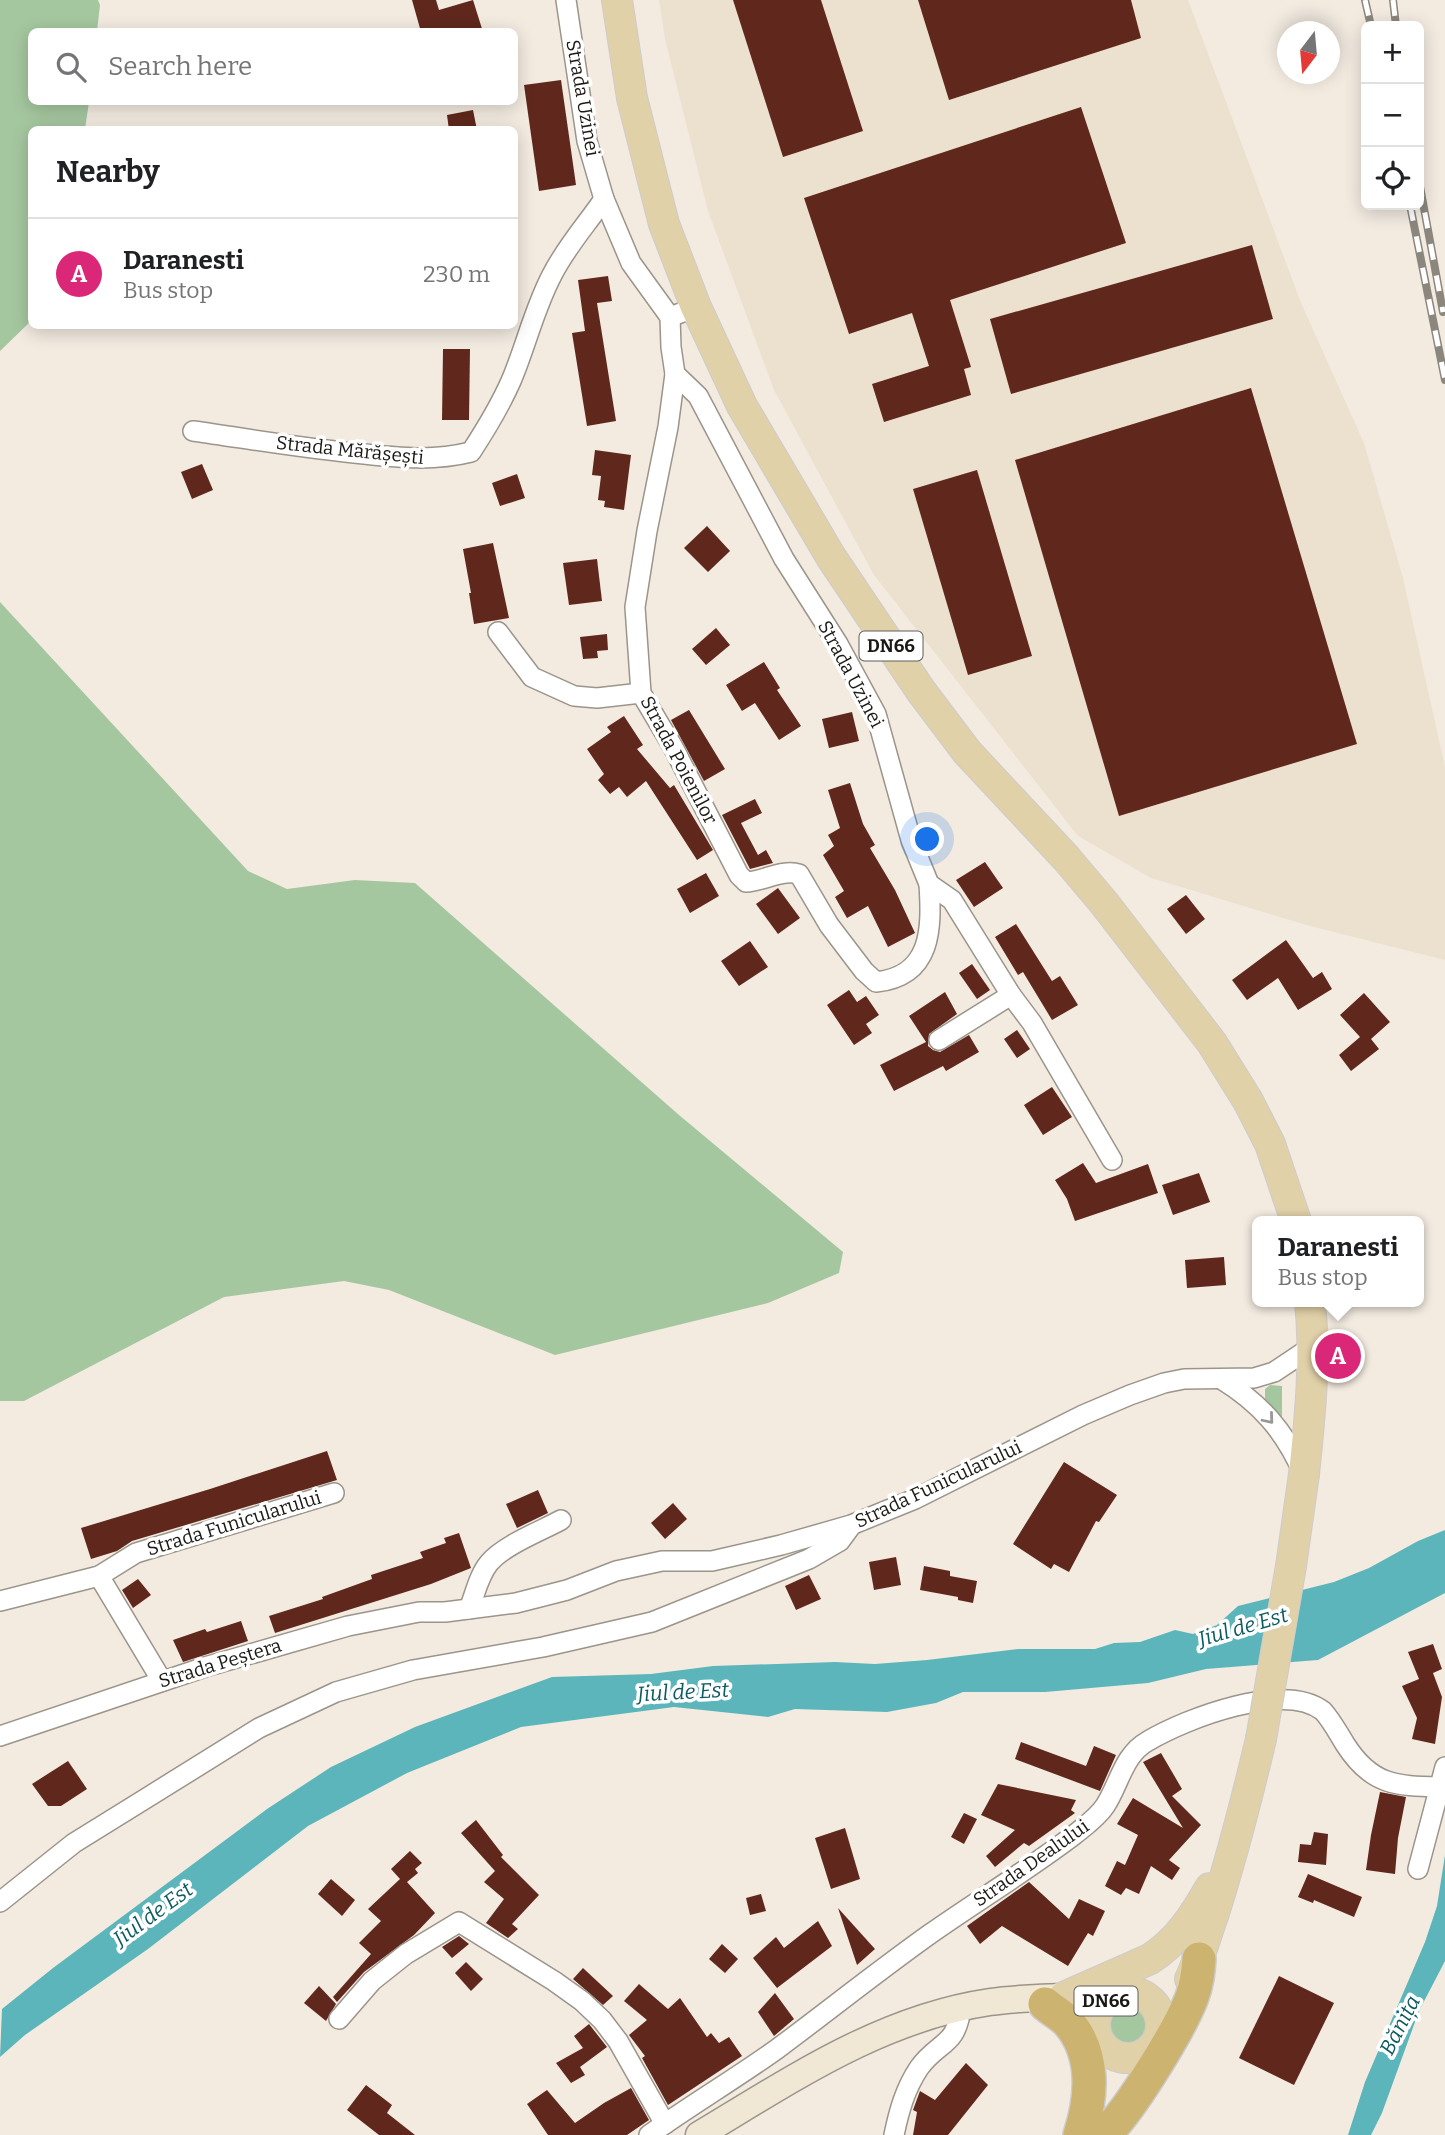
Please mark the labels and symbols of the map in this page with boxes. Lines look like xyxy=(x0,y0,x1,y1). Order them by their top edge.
north arrow xyxy=(1277,21,1340,84)
street label: Strada Uzinei xyxy=(561,38,605,158)
street label: Strada Mărășești xyxy=(275,431,425,469)
street label: Strada Uzinei xyxy=(813,616,889,732)
road number: DN66 xyxy=(860,632,922,660)
street label: Strada Poienilor xyxy=(636,692,723,829)
your location xyxy=(910,822,944,856)
pin: A xyxy=(1315,1330,1361,1382)
one-way arrow xyxy=(1261,1412,1274,1424)
street label: Strada Funicularului xyxy=(851,1435,1025,1533)
street label: Strada Funicularului xyxy=(144,1485,324,1560)
water label: Jiul de Est xyxy=(1193,1602,1291,1653)
street label: Strada Peștera xyxy=(156,1633,285,1693)
water label: Jiul de Est xyxy=(634,1677,730,1707)
street label: Strada Dealului xyxy=(969,1814,1094,1911)
water label: Jiul de Est xyxy=(107,1876,198,1953)
road number: DN66 xyxy=(1074,1986,1138,2015)
water label: Bănița xyxy=(1374,1991,1426,2059)

